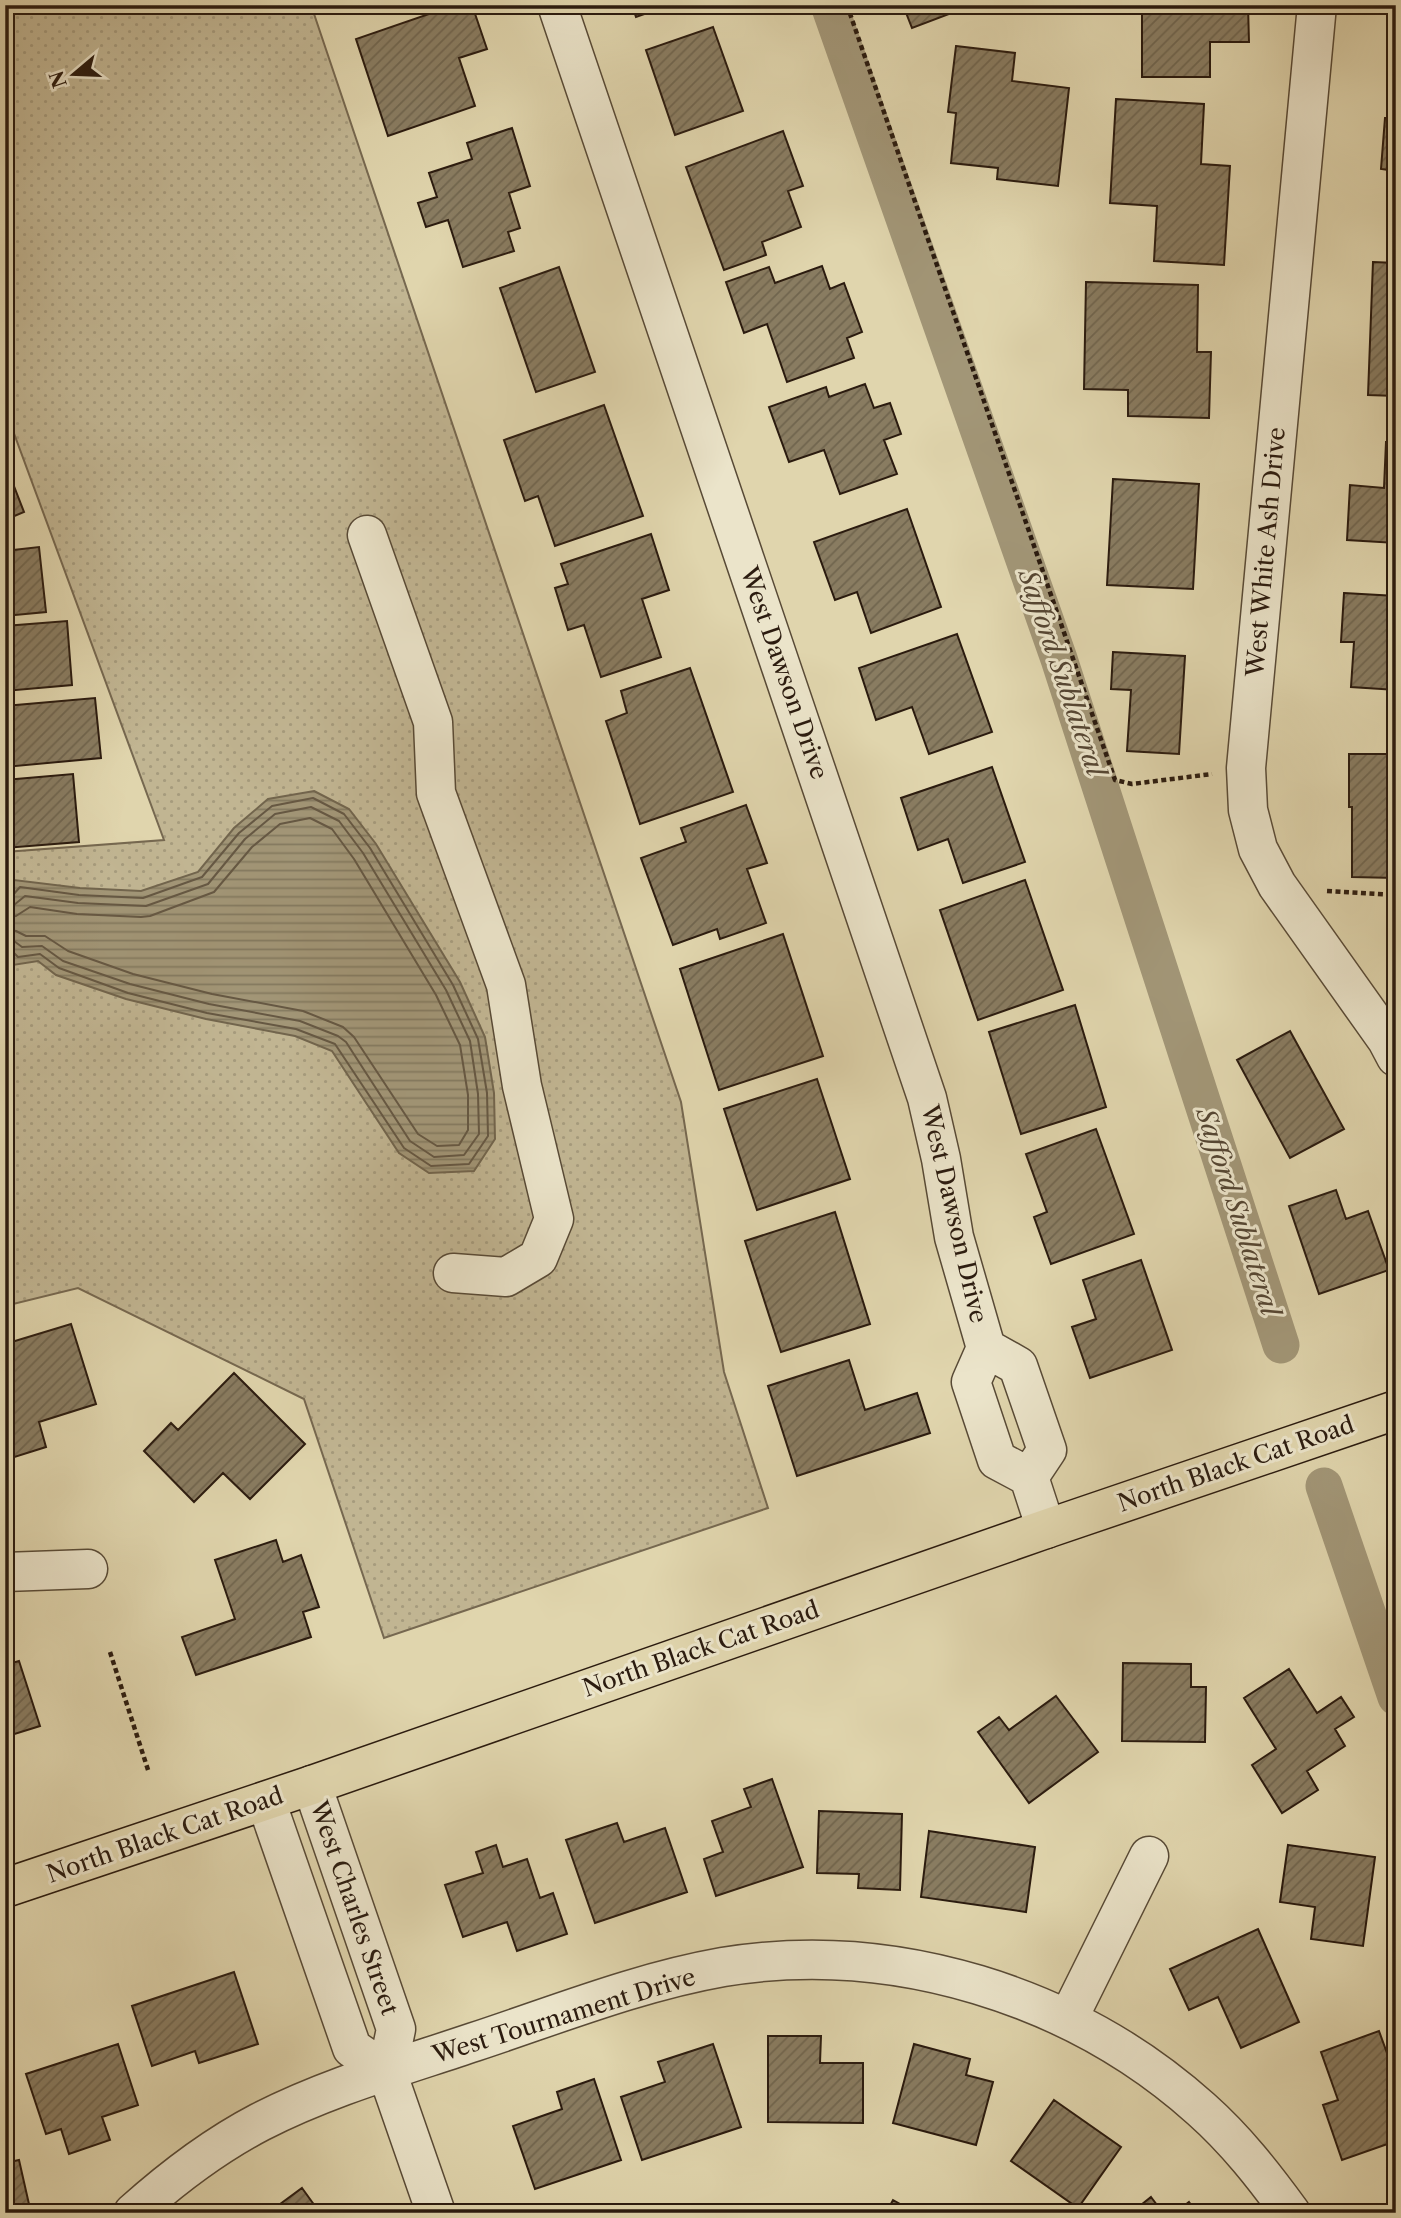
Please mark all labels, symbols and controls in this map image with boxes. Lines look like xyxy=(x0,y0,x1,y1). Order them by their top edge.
north arrow xyxy=(38,38,108,108)
text: N xyxy=(45,68,72,91)
street label: West White Ash Drive xyxy=(1240,426,1291,679)
street label: West Dawson Drive xyxy=(734,562,834,783)
water label: Safford Sublateral xyxy=(1011,563,1113,783)
street label: West Dawson Drive xyxy=(915,1101,994,1326)
water label: Safford Sublateral xyxy=(1189,1102,1288,1323)
street label: North Black Cat Road xyxy=(1114,1409,1358,1518)
street label: North Black Cat Road xyxy=(579,1594,823,1703)
street label: North Black Cat Road xyxy=(43,1780,287,1889)
street label: West Charles Street xyxy=(304,1796,405,2019)
street label: West Tournament Drive xyxy=(428,1962,699,2070)

